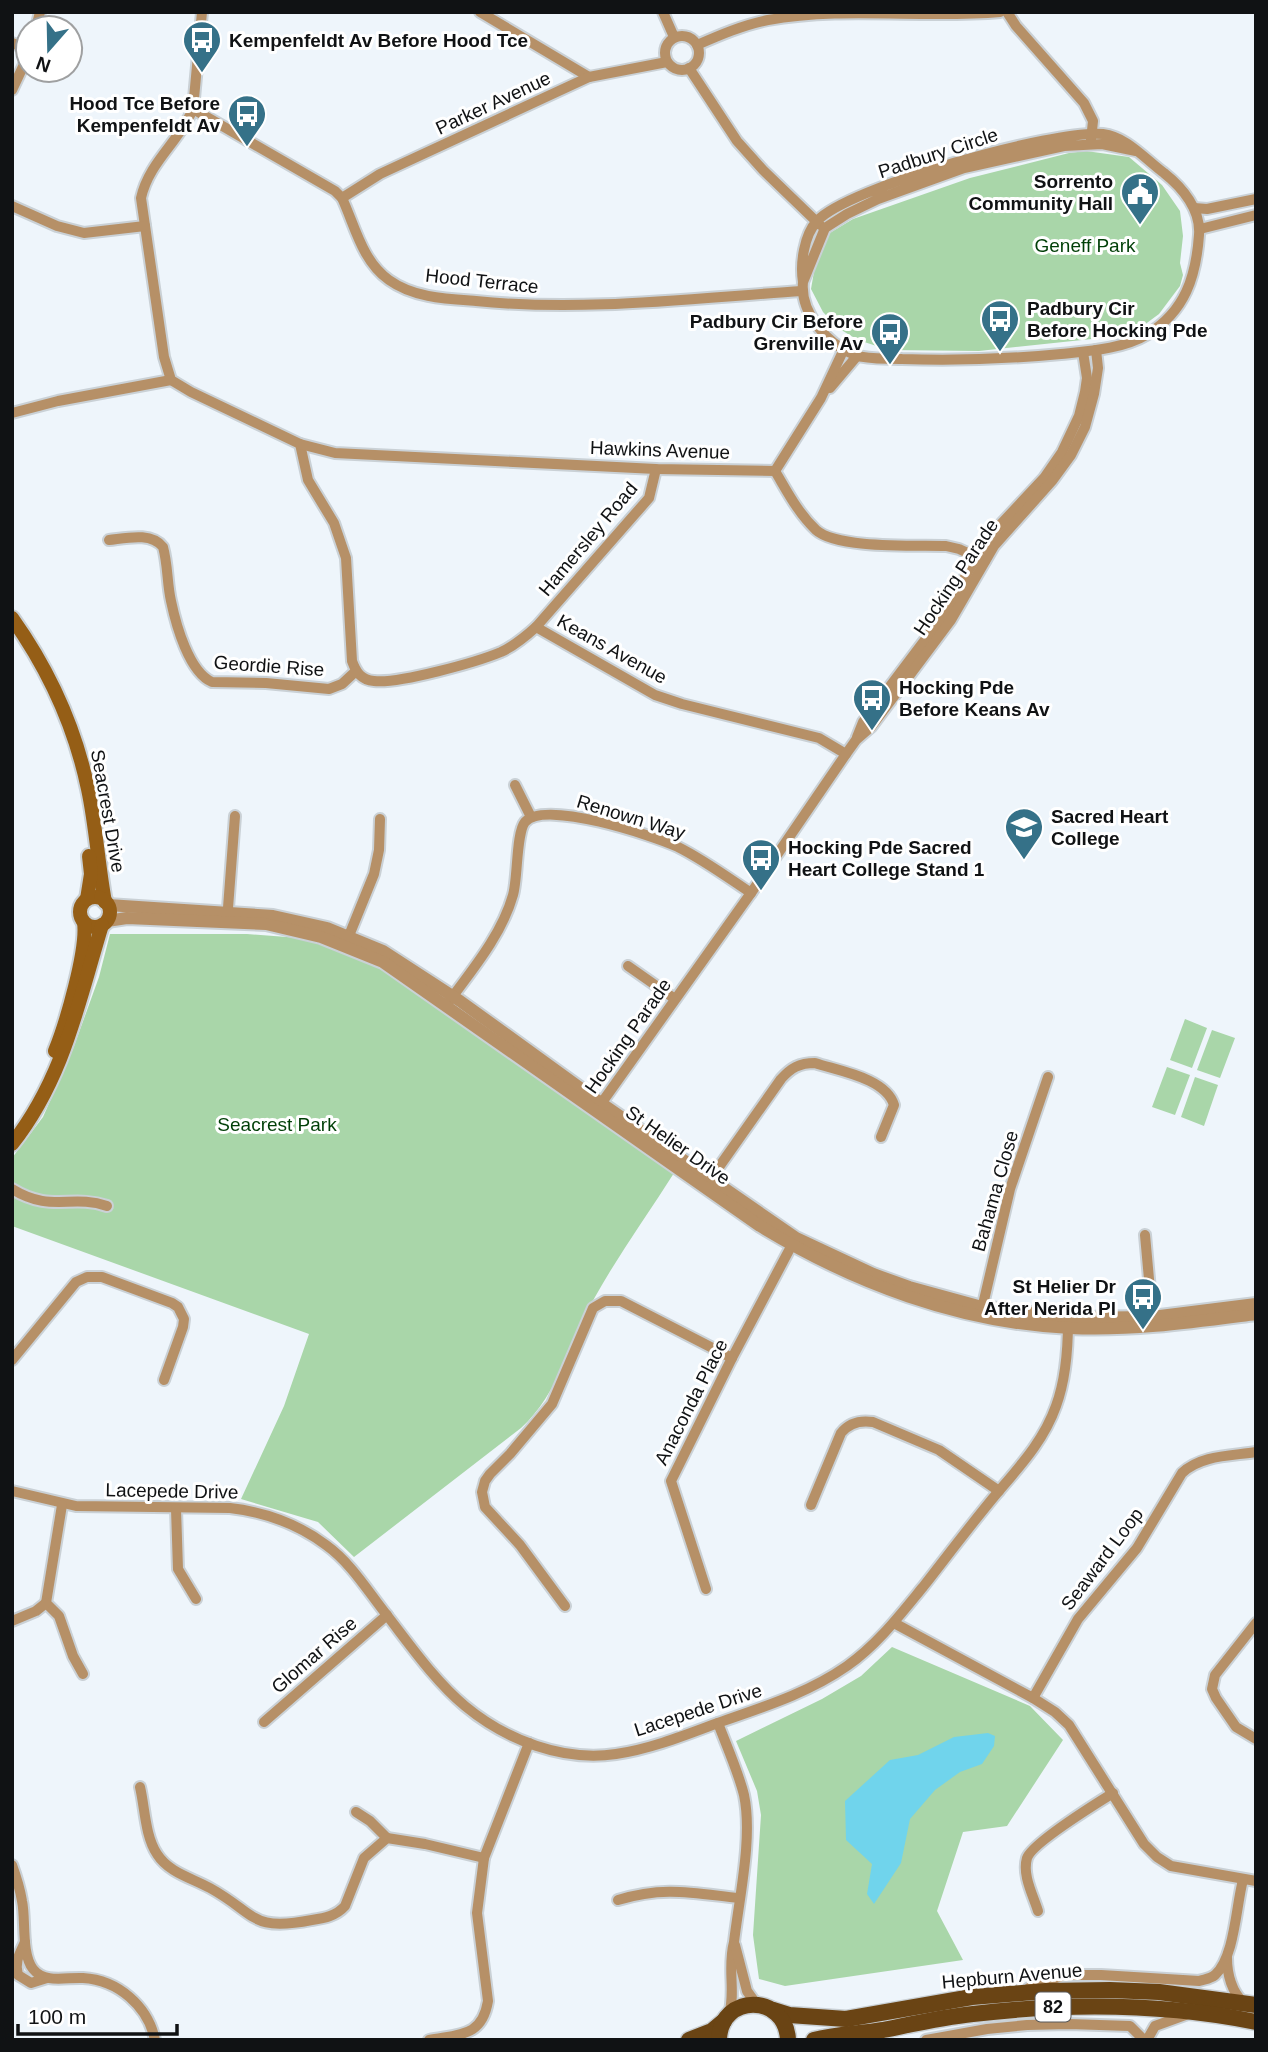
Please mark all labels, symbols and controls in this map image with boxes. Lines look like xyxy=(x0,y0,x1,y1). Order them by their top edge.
north arrow xyxy=(14,14,84,84)
bus stop icon: Kempenfeldt Av Before Hood Tce xyxy=(181,19,223,74)
place label: Kempenfeldt Av Before Hood Tce xyxy=(229,30,528,51)
text: N xyxy=(33,52,53,77)
street label: Parker Avenue xyxy=(432,67,554,139)
place label: Hood Tce Before Kempenfeldt Av xyxy=(69,93,220,136)
bus stop icon: Hood Tce Before Kempenfeldt Av xyxy=(226,93,268,148)
street label: Padbury Circle xyxy=(876,124,1000,182)
place label: Sorrento Community Hall xyxy=(968,171,1113,214)
public building icon: Sorrento Community Hall xyxy=(1119,171,1161,226)
park label: Geneff Park xyxy=(1034,235,1136,256)
street label: Hood Terrace xyxy=(424,265,540,297)
bus stop icon: Padbury Cir Before Hocking Pde xyxy=(979,298,1021,353)
place label: Padbury Cir Before Hocking Pde xyxy=(1027,298,1208,341)
place label: Padbury Cir Before Grenville Av xyxy=(690,311,863,354)
bus stop icon: Padbury Cir Before Grenville Av xyxy=(869,311,911,366)
street label: Hawkins Avenue xyxy=(590,437,730,463)
street label: Hamersley Road xyxy=(534,478,642,600)
street label: Hocking Parade xyxy=(909,515,1003,639)
street label: Keans Avenue xyxy=(553,610,671,688)
street label: Geordie Rise xyxy=(213,652,325,680)
bus stop icon: Hocking Pde Before Keans Av xyxy=(851,677,893,732)
place label: Hocking Pde Before Keans Av xyxy=(899,677,1050,720)
street label: Seacrest Drive xyxy=(87,748,129,874)
street label: Renown Way xyxy=(574,791,688,844)
school or university icon: Sacred Heart College xyxy=(1003,806,1045,861)
place label: Sacred Heart College xyxy=(1051,806,1169,849)
bus stop icon: Hocking Pde Sacred Heart College Stand 1 xyxy=(740,837,782,892)
place label: Hocking Pde Sacred Heart College Stand 1 xyxy=(788,837,985,880)
street label: Hocking Parade xyxy=(581,975,675,1097)
street label: St Helier Drive xyxy=(622,1101,734,1189)
park label: Seacrest Park xyxy=(217,1114,337,1135)
street label: Bahama Close xyxy=(968,1128,1022,1254)
place label: St Helier Dr After Nerida Pl xyxy=(984,1276,1117,1319)
bus stop icon: St Helier Dr After Nerida Pl xyxy=(1122,1276,1164,1331)
street label: Anaconda Place xyxy=(650,1336,732,1468)
street label: Lacepede Drive xyxy=(105,1479,239,1503)
street label: Seaward Loop xyxy=(1057,1504,1147,1614)
street label: Glomar Rise xyxy=(267,1612,361,1698)
street label: Lacepede Drive xyxy=(631,1679,765,1741)
street label: Hepburn Avenue xyxy=(941,1959,1083,1993)
scale bar xyxy=(18,1993,177,2037)
road number: 82 xyxy=(1036,1993,1070,2022)
text: 100 m xyxy=(28,2005,86,2028)

